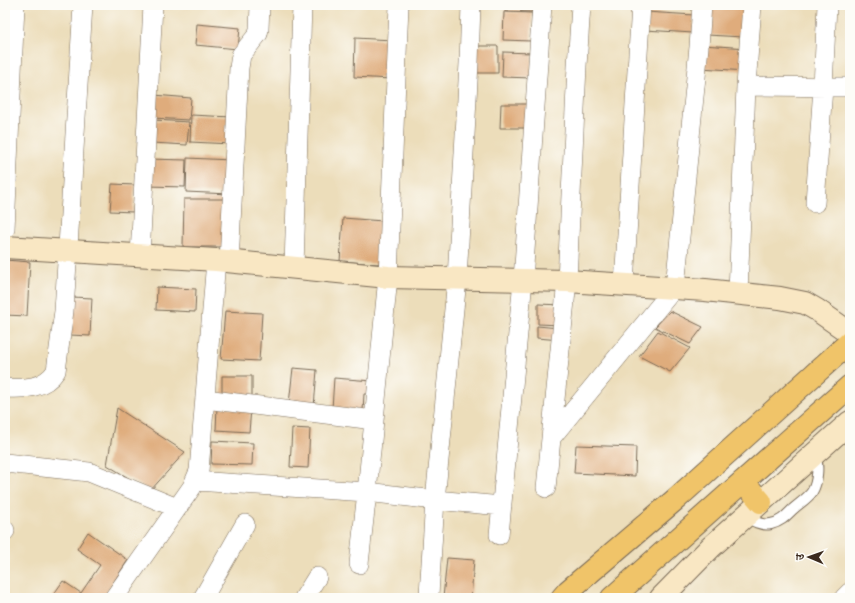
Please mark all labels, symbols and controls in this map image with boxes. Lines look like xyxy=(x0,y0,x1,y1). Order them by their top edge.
north arrow xyxy=(789,537,829,577)
text: उ xyxy=(793,553,809,561)

